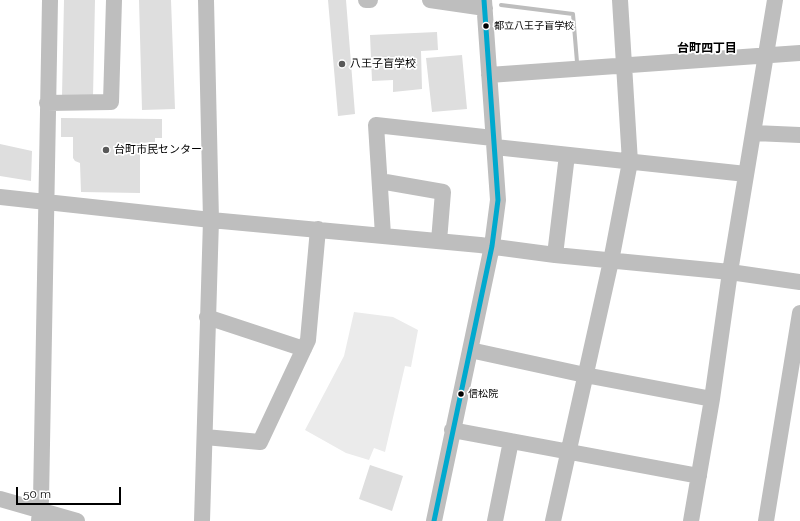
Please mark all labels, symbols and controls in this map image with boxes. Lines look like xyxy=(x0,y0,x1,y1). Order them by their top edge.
place label: 都立八王子盲学校 xyxy=(494,20,574,32)
marker: 都立八王子盲学校 xyxy=(481,21,491,31)
district label: 台町四丁目 xyxy=(677,41,737,55)
place label: 八王子盲学校 xyxy=(350,57,416,71)
marker: 八王子盲学校 xyxy=(337,59,347,69)
place label: 台町市民センター xyxy=(114,143,202,157)
marker: 台町市民センター xyxy=(101,145,111,155)
place label: 信松院 xyxy=(468,388,498,400)
marker: 信松院 xyxy=(456,389,466,399)
scale bar xyxy=(18,479,123,505)
text: 50 m xyxy=(23,487,51,501)

